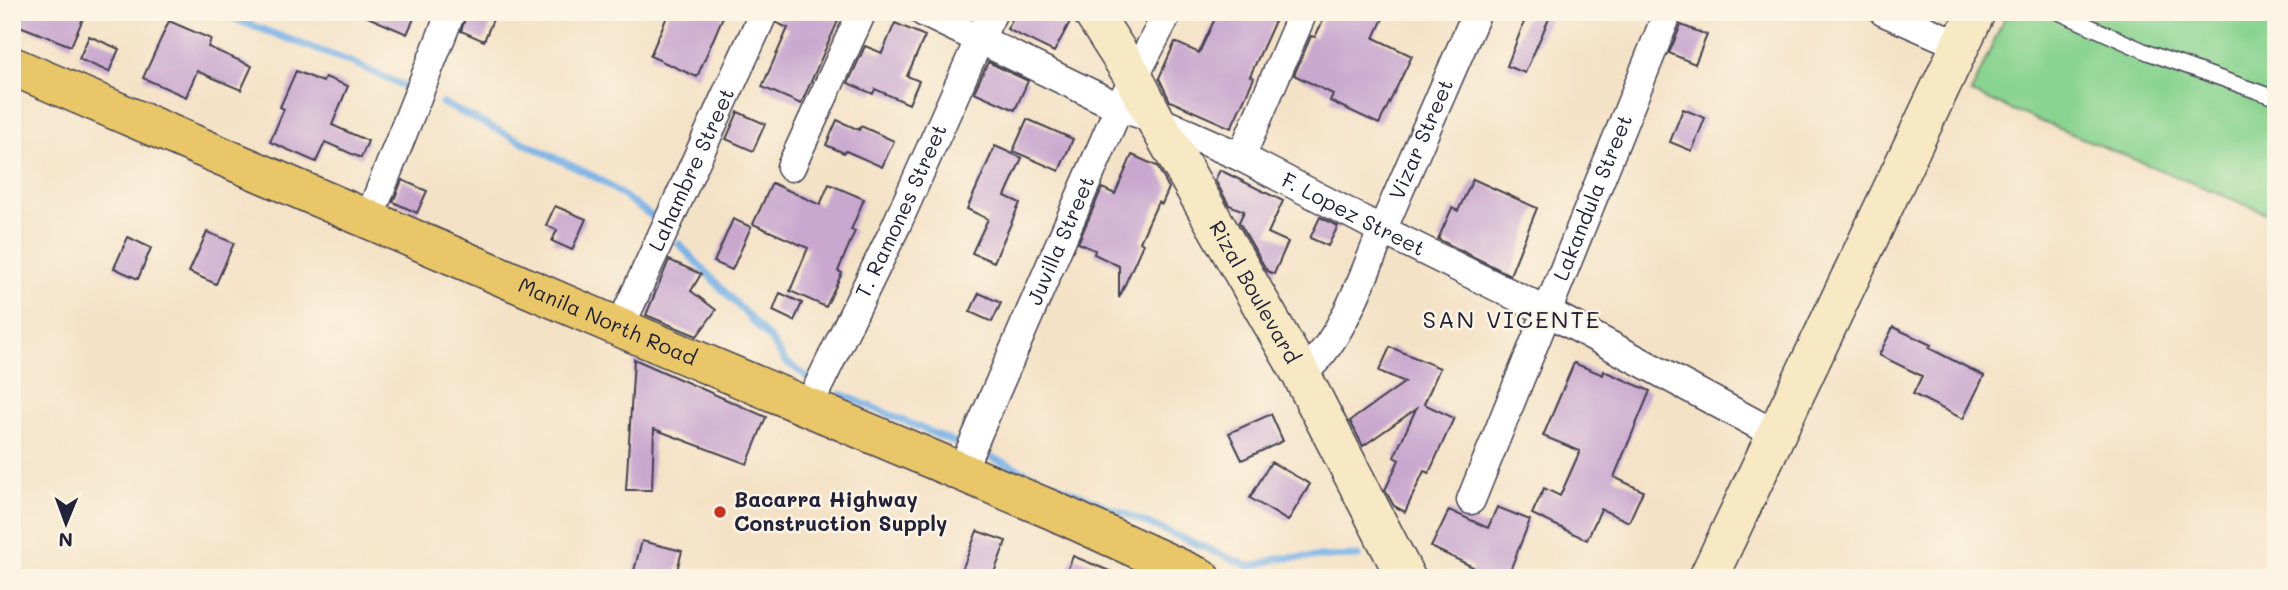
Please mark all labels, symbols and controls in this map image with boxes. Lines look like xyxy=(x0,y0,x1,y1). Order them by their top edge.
street label: Vizar Street xyxy=(1382,74,1458,203)
street label: Lahambre Street xyxy=(642,83,740,255)
street label: Lakandula Street xyxy=(1546,110,1637,284)
street label: T. Ramones Street xyxy=(848,119,952,302)
street label: F. Lopez Street xyxy=(1278,166,1430,261)
street label: Juvilla Street xyxy=(1020,172,1100,309)
street label: Rizal Boulevard xyxy=(1204,215,1307,368)
street label: Manila North Road xyxy=(514,270,701,371)
district label: SAN VICENTE xyxy=(1422,303,1602,334)
place label: Bacarra Highway Construction Supply xyxy=(734,485,947,537)
north arrow xyxy=(32,489,102,558)
marker: Bacarra Highway Construction Supply xyxy=(712,504,728,520)
text: N xyxy=(58,528,73,553)

